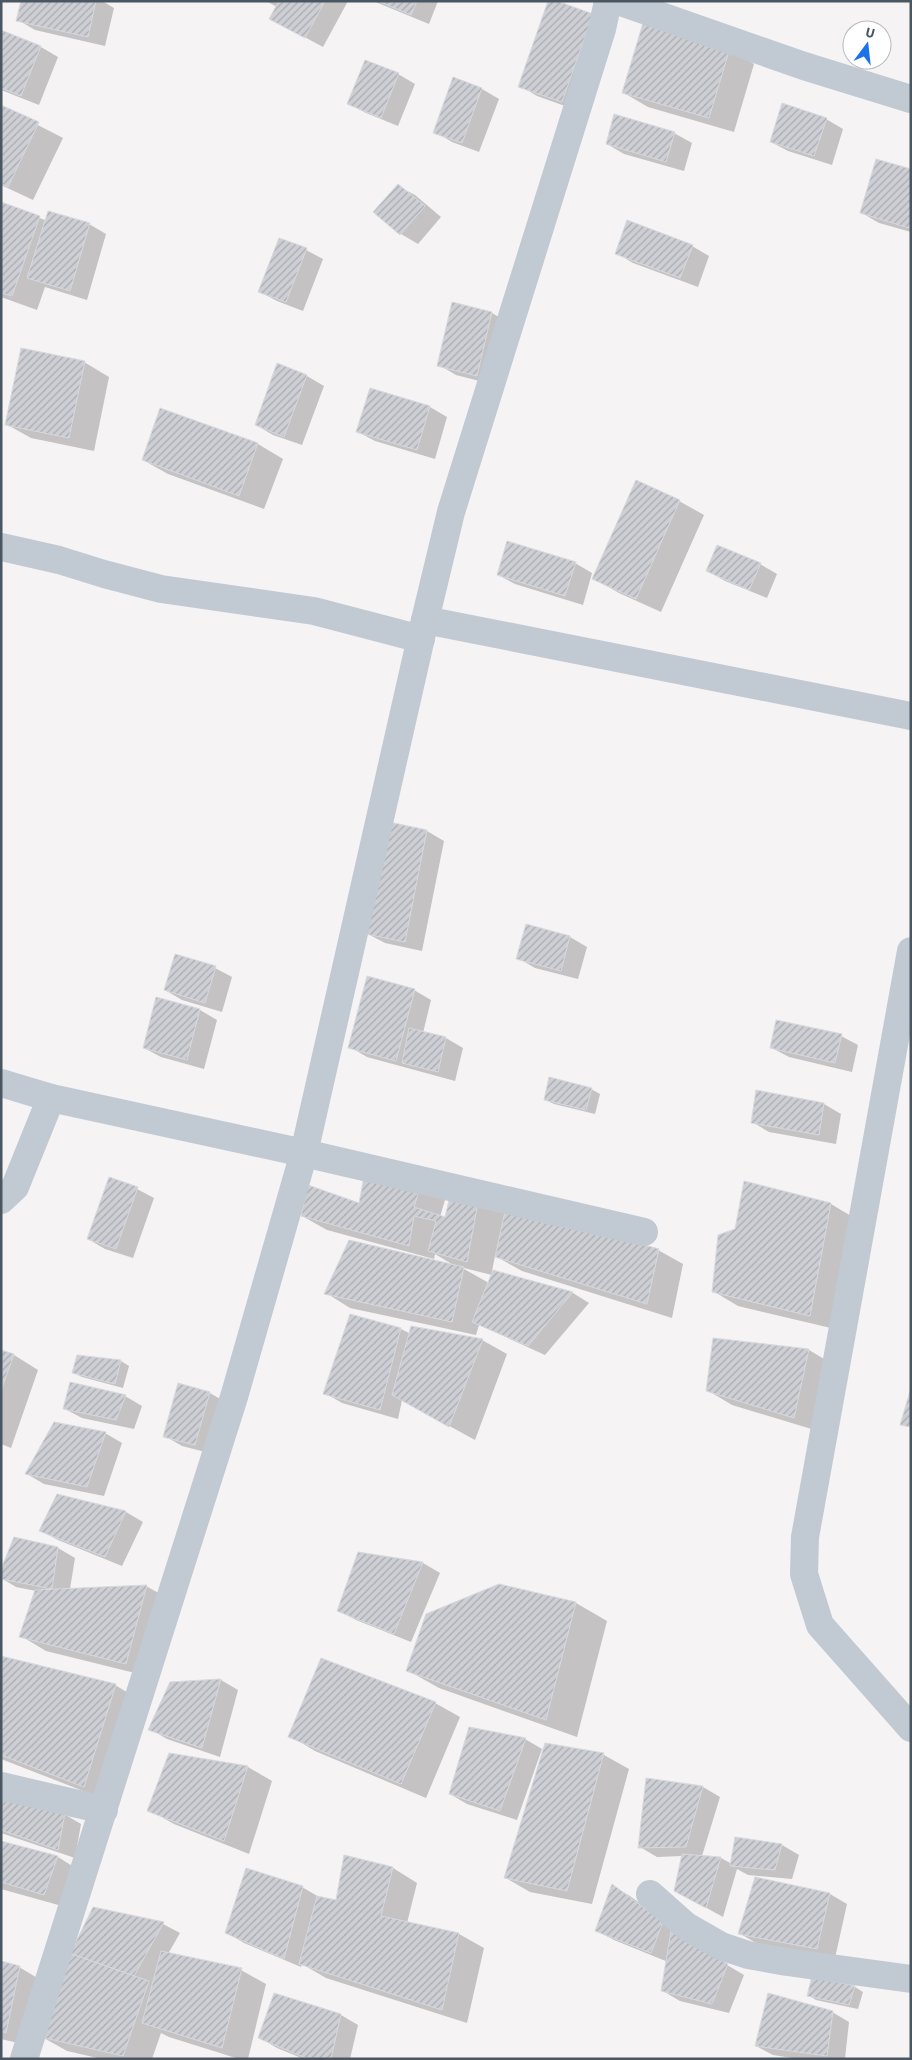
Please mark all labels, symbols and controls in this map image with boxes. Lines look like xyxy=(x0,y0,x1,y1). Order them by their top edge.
north arrow xyxy=(842,20,892,70)
text: U xyxy=(863,23,877,44)

